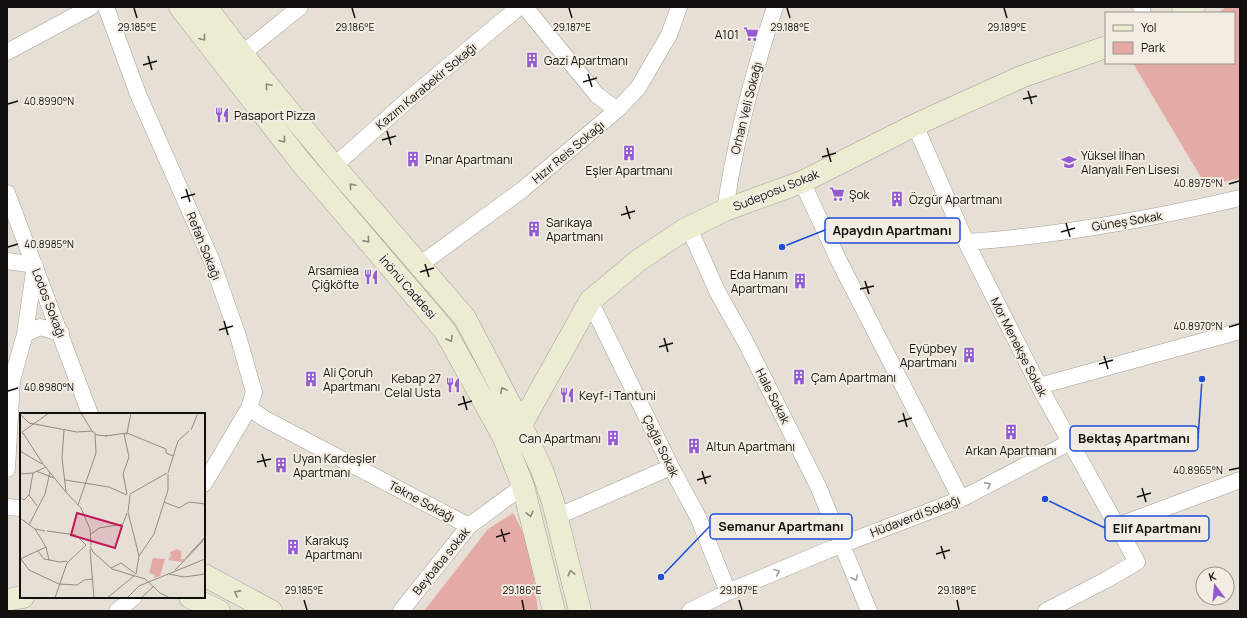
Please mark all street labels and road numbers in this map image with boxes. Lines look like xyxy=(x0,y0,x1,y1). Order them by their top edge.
street label: Kazım Karabekir Sokağı xyxy=(372,39,480,133)
street label: Orhan Veli Sokağı xyxy=(726,60,766,156)
street label: Hızır Reis Sokağı xyxy=(528,117,608,187)
street label: Sudeposu Sokak xyxy=(730,165,823,215)
street label: Güneş Sokak xyxy=(1090,207,1165,235)
street label: Refah Sokağı xyxy=(183,209,225,283)
street label: İnönü Caddesi xyxy=(376,252,440,322)
street label: Lodos Sokağı xyxy=(28,266,70,340)
street label: Mor Menekşe Sokak xyxy=(987,294,1052,401)
street label: Hale Sokak xyxy=(752,365,795,428)
street label: Çağla Sokak xyxy=(639,412,684,481)
street label: Tekne Sokağı xyxy=(386,476,458,526)
street label: Hüdaverdi Sokağı xyxy=(867,491,963,541)
street label: Beybaba sokak xyxy=(408,523,474,598)

